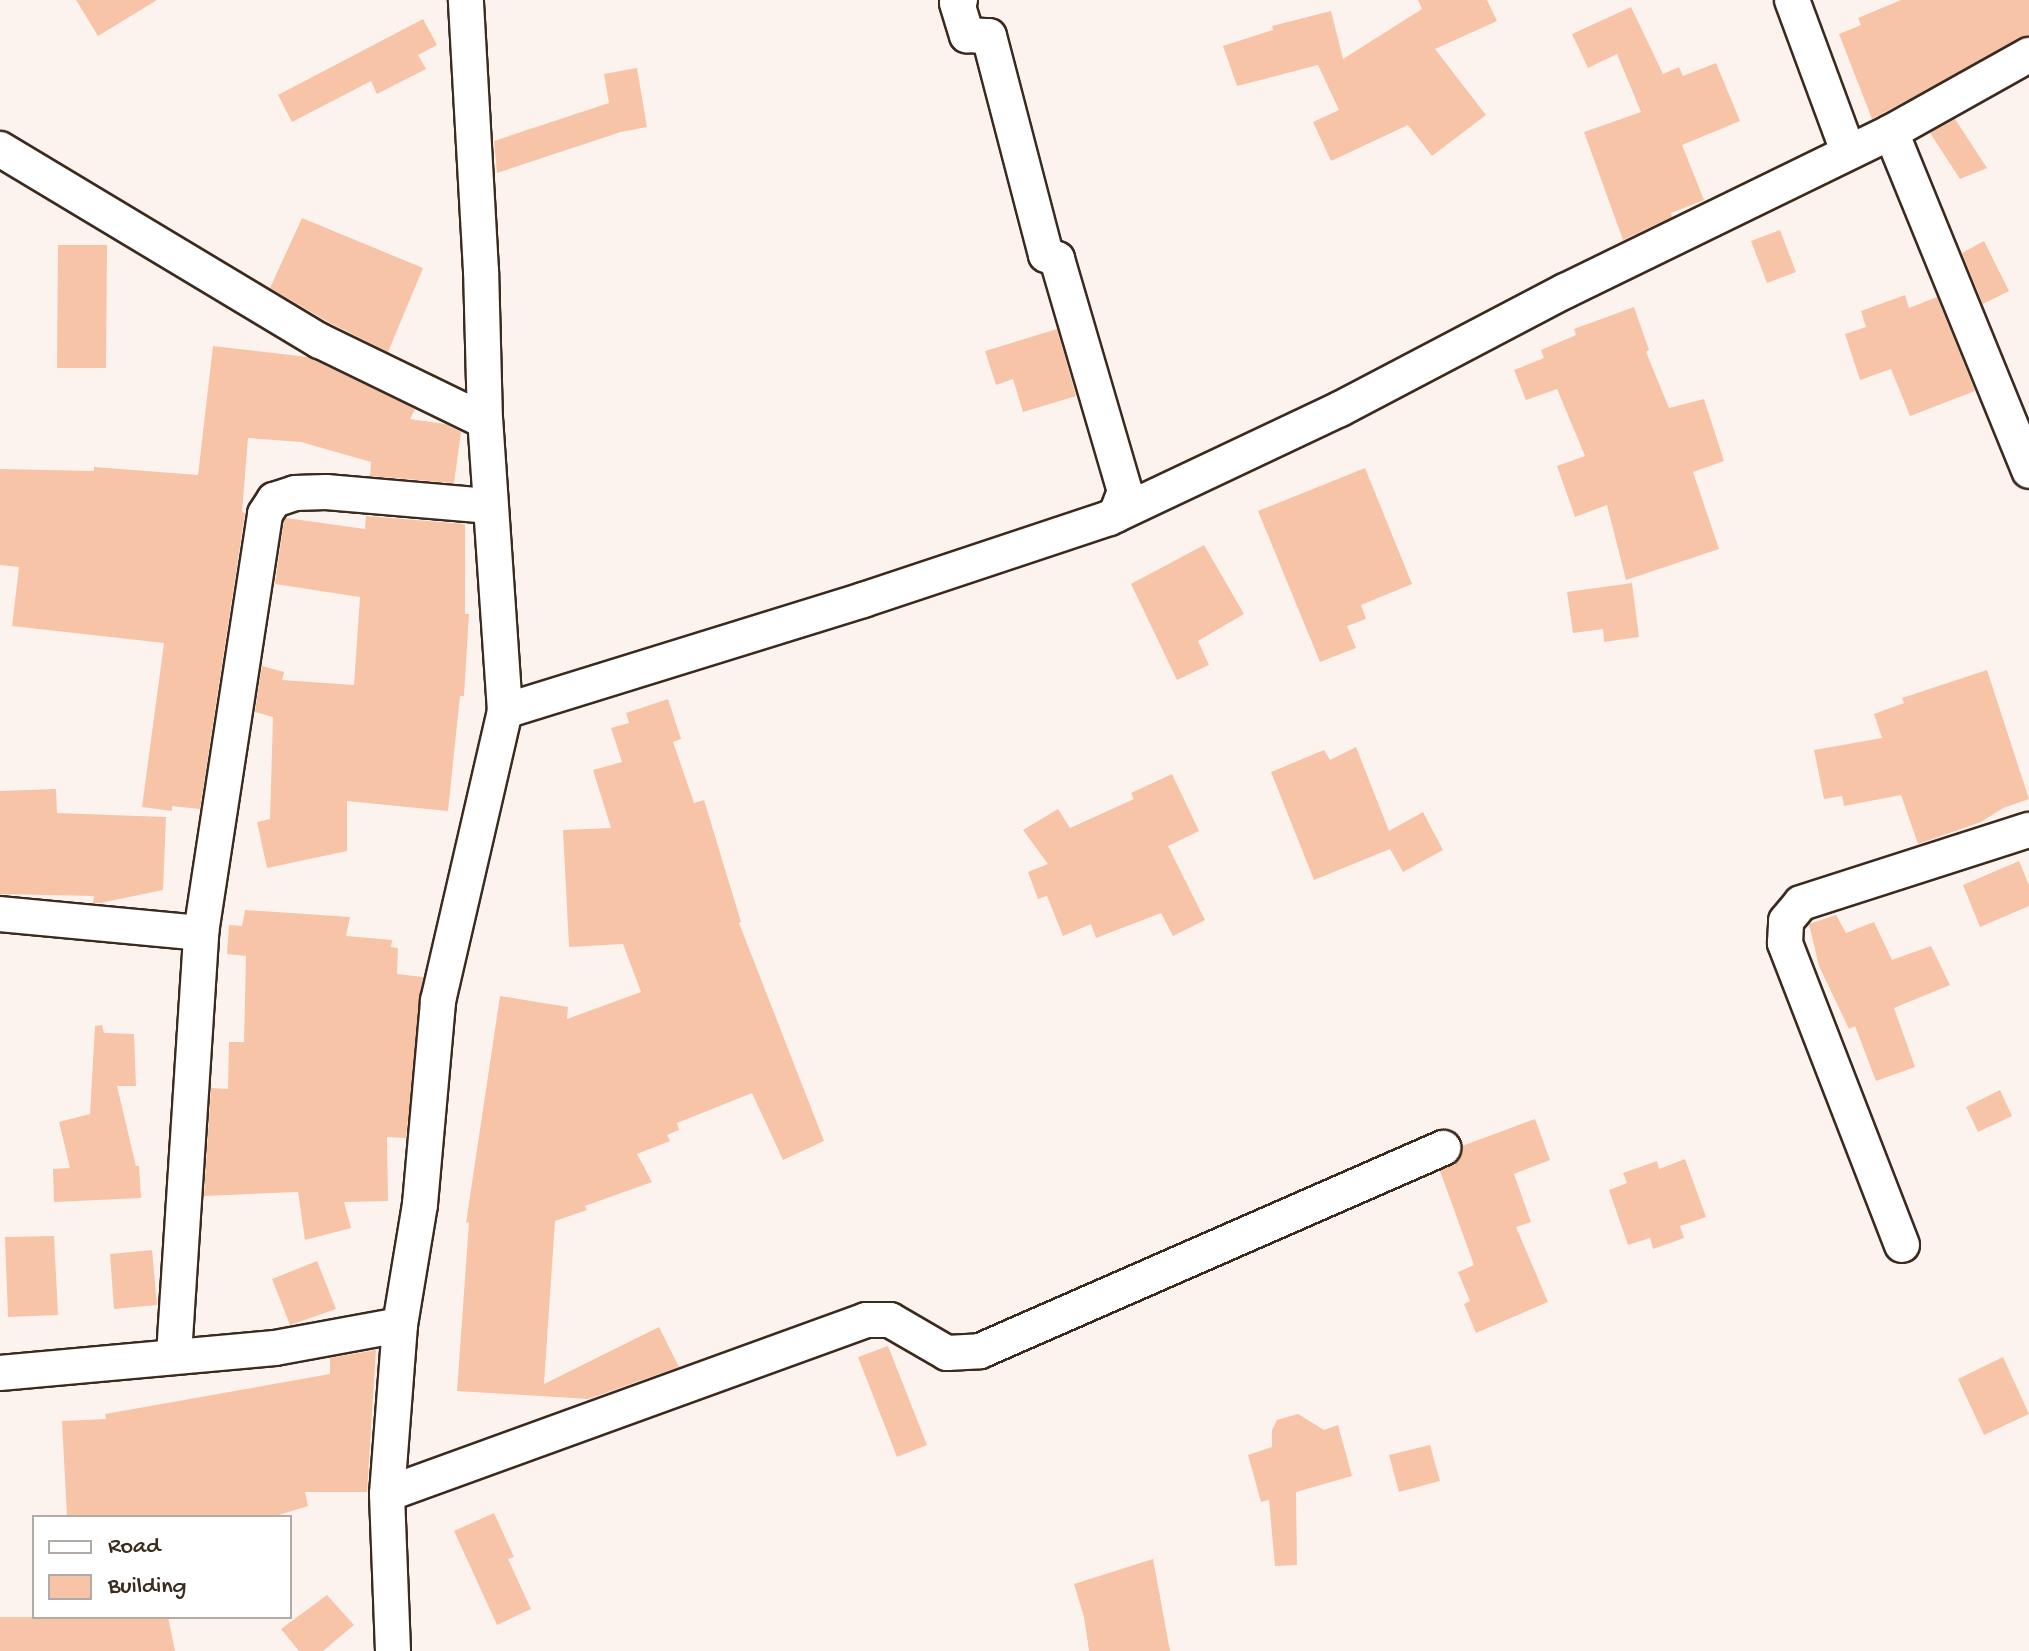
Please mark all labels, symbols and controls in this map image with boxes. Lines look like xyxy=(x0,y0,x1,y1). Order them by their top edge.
legend xyxy=(32,1515,292,1619)
text: Road xyxy=(108,1533,160,1562)
text: Building xyxy=(108,1573,186,1602)

